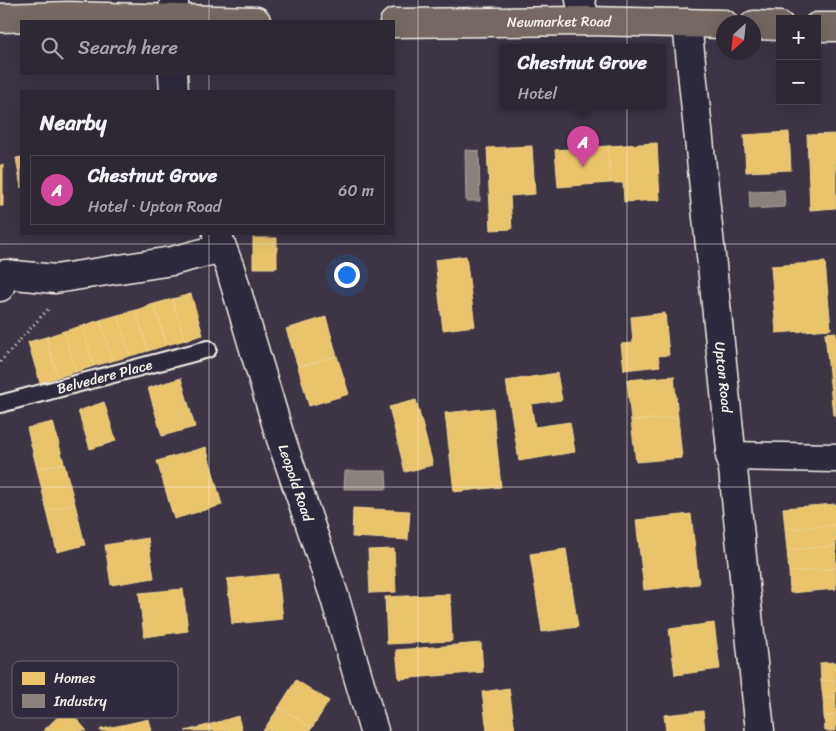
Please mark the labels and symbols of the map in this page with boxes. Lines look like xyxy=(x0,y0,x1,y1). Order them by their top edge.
street label: Newmarket Road xyxy=(507,9,613,35)
north arrow xyxy=(716,15,761,60)
pin: A xyxy=(567,126,599,167)
your location xyxy=(334,262,360,288)
street label: Upton Road xyxy=(707,340,739,415)
street label: Belvedere Place xyxy=(54,352,155,401)
street label: Leopold Road xyxy=(271,441,321,526)
legend xyxy=(12,661,178,718)
text: Homes xyxy=(54,666,96,691)
text: Industry xyxy=(53,689,108,714)

